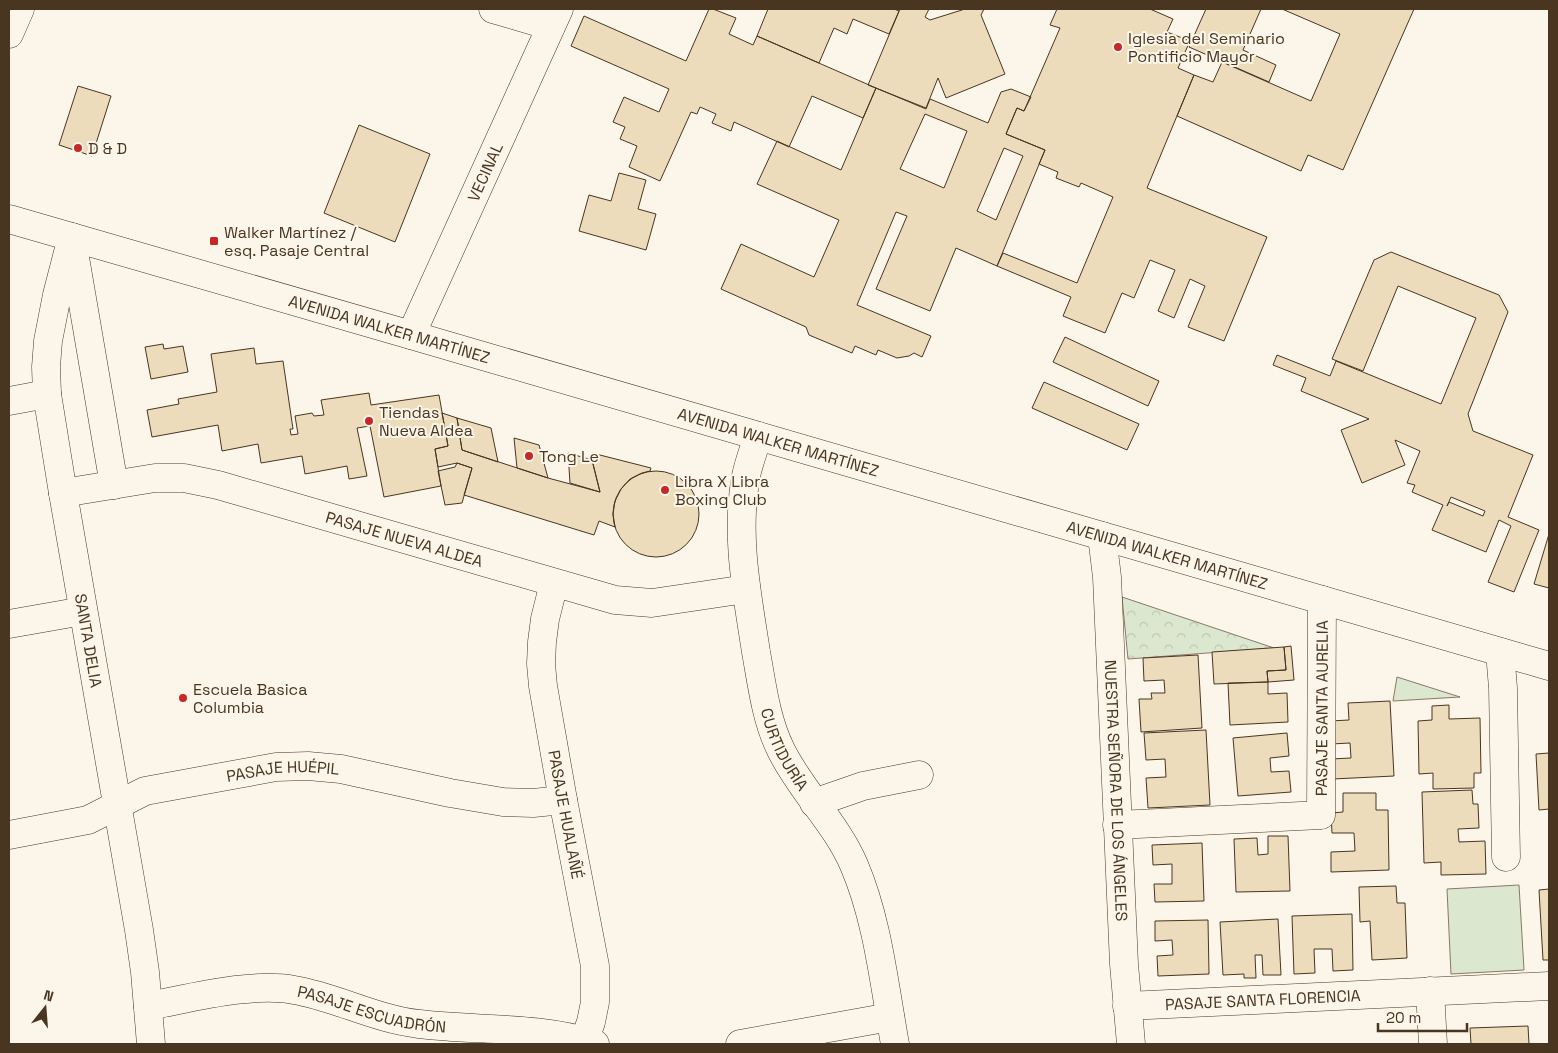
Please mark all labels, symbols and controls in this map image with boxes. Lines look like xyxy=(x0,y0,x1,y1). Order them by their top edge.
place label: Iglesia del Seminario Pontificio Mayor xyxy=(1128,28,1285,67)
marker: Iglesia del Seminario Pontificio Mayor xyxy=(1112,41,1124,53)
place label: D & D xyxy=(88,138,127,159)
street label: VECINAL xyxy=(463,139,508,205)
marker: D & D xyxy=(72,142,84,154)
place label: Walker Martínez / esq. Pasaje Central xyxy=(224,222,369,261)
marker: Walker Martínez / esq. Pasaje Central xyxy=(208,235,220,247)
street label: AVENIDA WALKER MARTÍNEZ xyxy=(286,290,493,368)
place label: Tiendas Nueva Aldea xyxy=(379,402,473,441)
street label: AVENIDA WALKER MARTÍNEZ xyxy=(675,403,881,481)
marker: Tiendas Nueva Aldea xyxy=(363,415,375,427)
place label: Tong Le xyxy=(539,446,599,467)
marker: Tong Le xyxy=(523,450,535,462)
place label: Libra X Libra Boxing Club xyxy=(675,471,769,510)
marker: Libra X Libra Boxing Club xyxy=(659,484,671,496)
street label: PASAJE NUEVA ALDEA xyxy=(323,506,486,572)
street label: AVENIDA WALKER MARTÍNEZ xyxy=(1064,516,1270,594)
street label: SANTA DELIA xyxy=(70,592,107,689)
street label: PASAJE SANTA AURELIA xyxy=(1311,620,1332,796)
street label: NUESTRA SEÑORA DE LOS ÁNGELES xyxy=(1100,659,1133,922)
place label: Escuela Basica Columbia xyxy=(193,679,307,718)
marker: Escuela Basica Columbia xyxy=(177,692,189,704)
street label: CURTIDURÍA xyxy=(756,706,813,795)
street label: PASAJE HUALAÑÉ xyxy=(544,748,589,881)
street label: PASAJE HUÉPIL xyxy=(225,756,340,786)
street label: PASAJE ESCUADRÓN xyxy=(296,980,447,1037)
north arrow xyxy=(20,983,70,1033)
street label: PASAJE SANTA FLORENCIA xyxy=(1165,984,1361,1015)
text: N xyxy=(42,986,56,1006)
scale bar xyxy=(1378,1000,1467,1032)
text: 20 m xyxy=(1386,1008,1421,1027)

